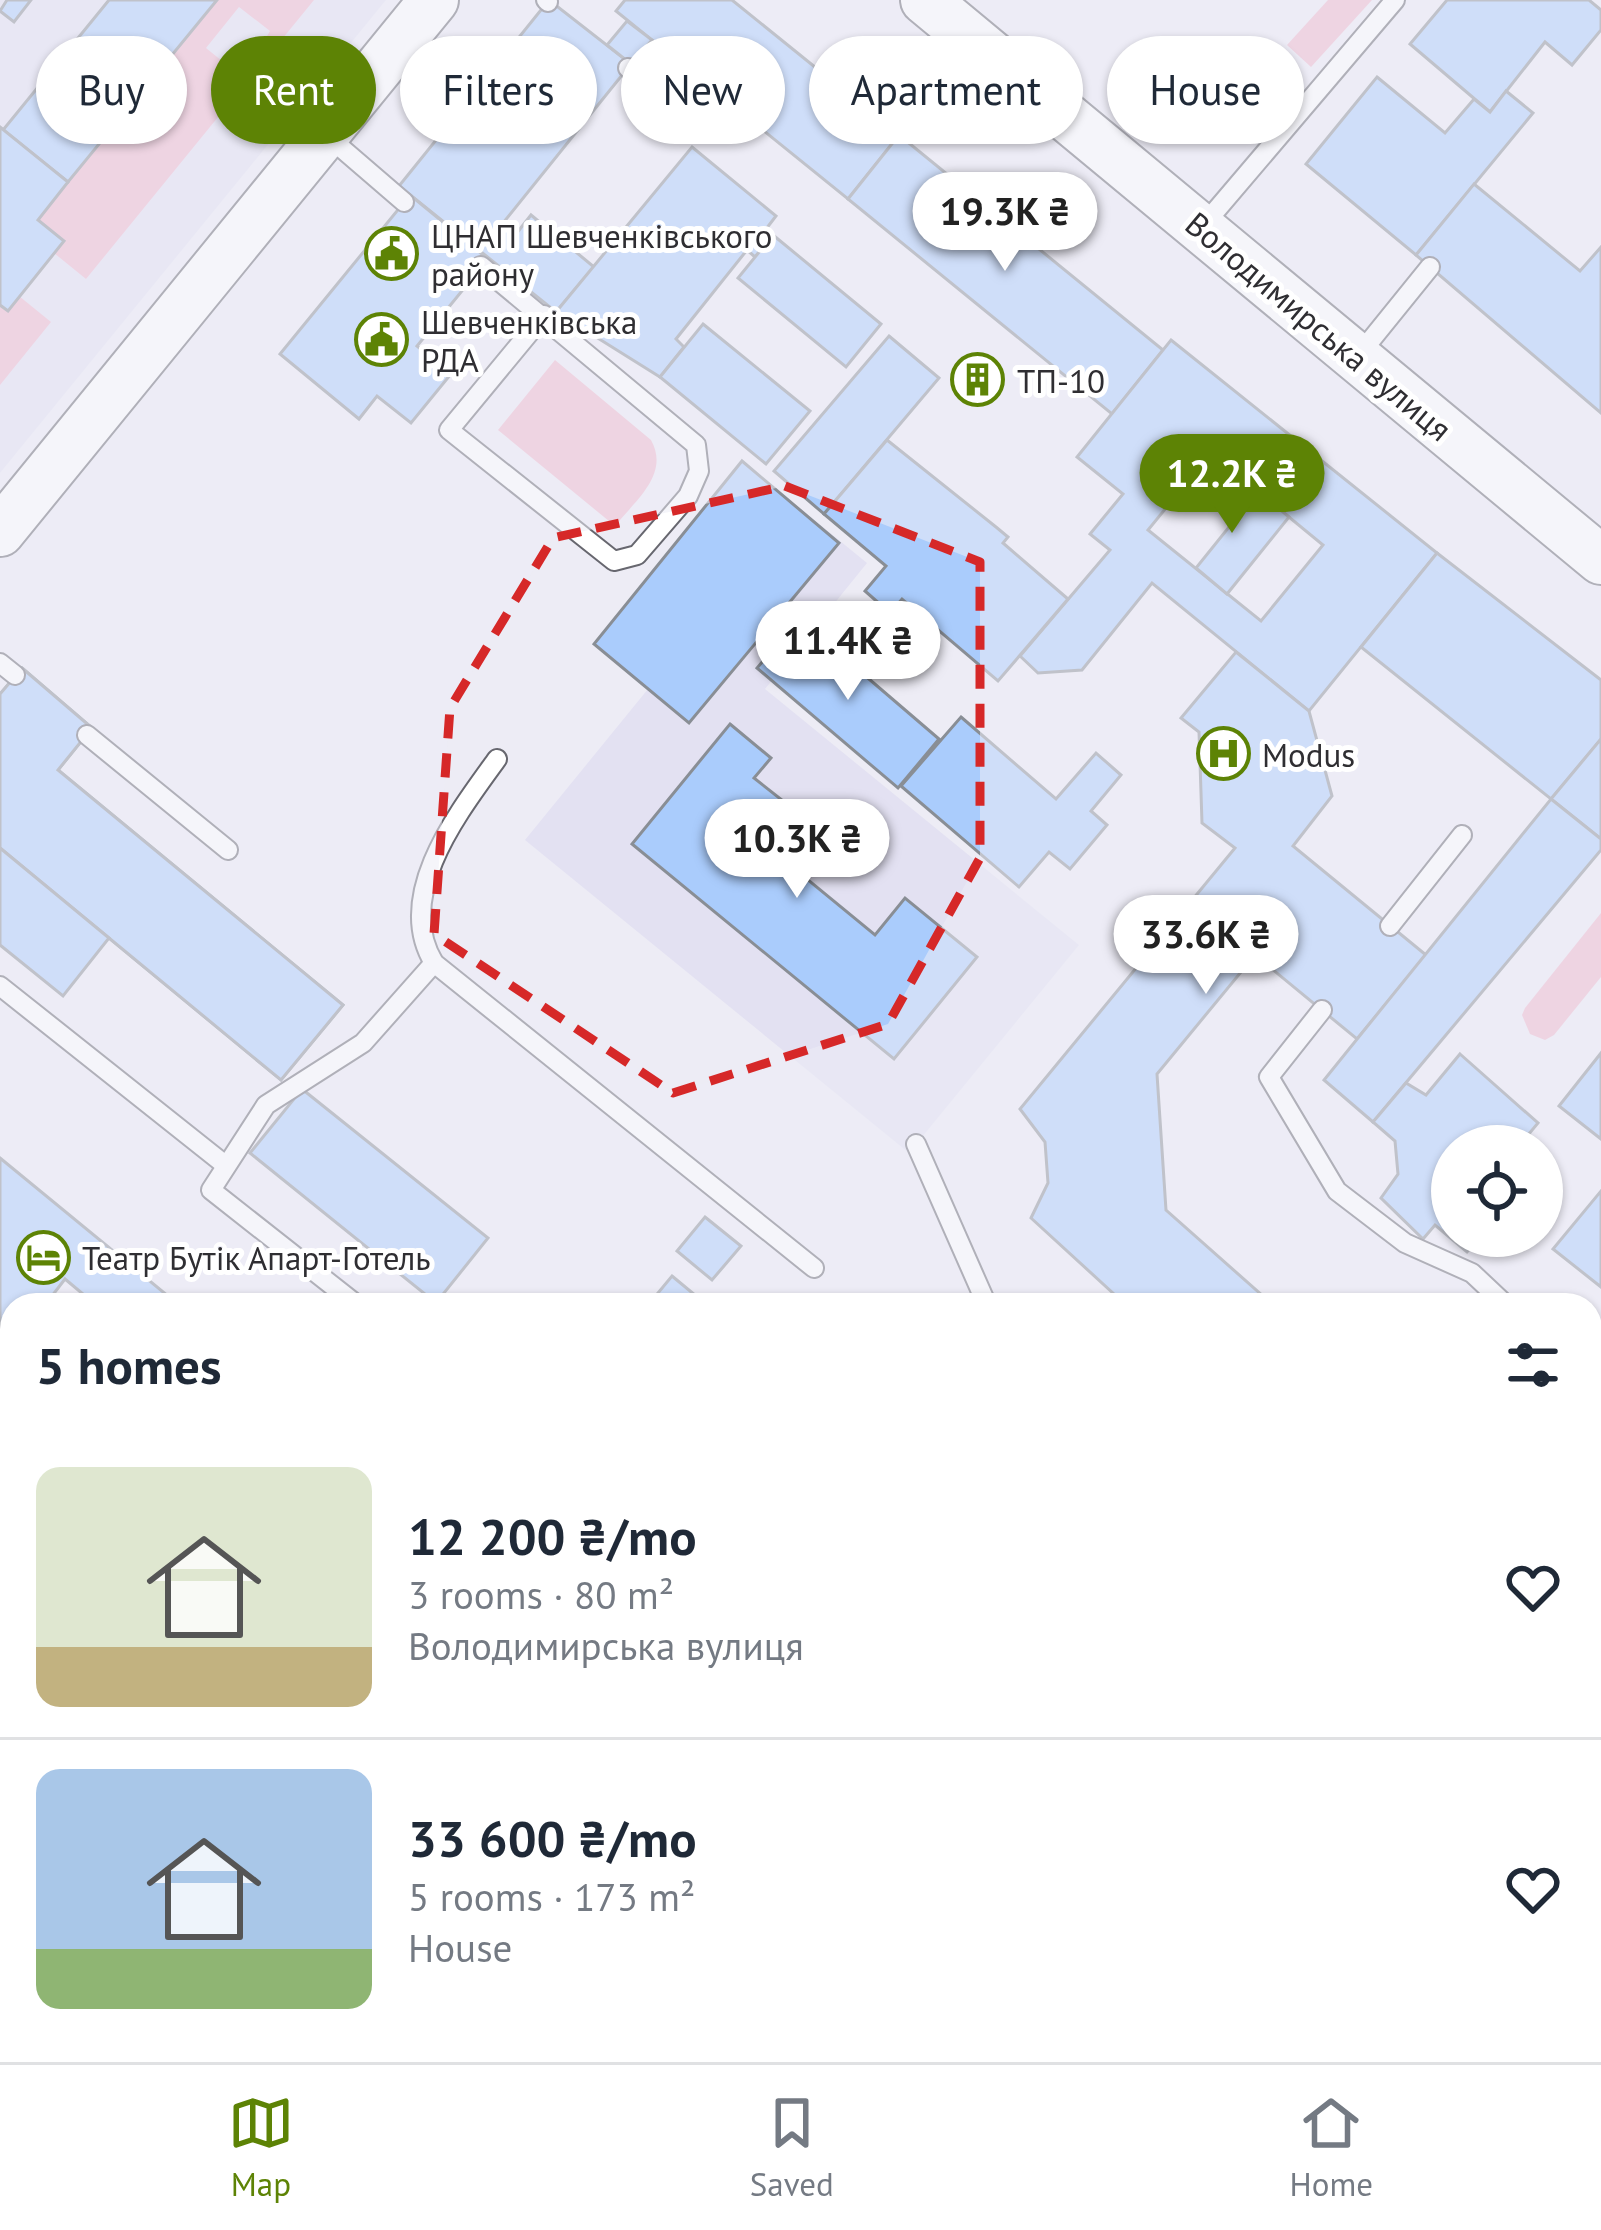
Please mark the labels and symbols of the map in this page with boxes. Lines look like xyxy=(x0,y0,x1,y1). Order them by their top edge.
pin: 19.3K ₴ xyxy=(894,172,1116,274)
street label: Володимирська вулиця xyxy=(1177,202,1461,450)
place label: ЦНАП Шевченківського району xyxy=(431,214,772,295)
public building icon: ЦНАП Шевченківського району xyxy=(364,226,420,282)
place label: Шевченківська РДА xyxy=(421,300,637,381)
public building icon: Шевченківська РДА xyxy=(354,312,410,368)
building icon: ТП-10 xyxy=(950,352,1006,408)
place label: ТП-10 xyxy=(1017,359,1105,402)
pin: 12.2K ₴ xyxy=(1121,434,1343,536)
pin: 11.4K ₴ xyxy=(737,601,959,703)
hospital icon: Modus xyxy=(1195,726,1251,782)
place label: Modus xyxy=(1262,733,1355,776)
pin: 10.3K ₴ xyxy=(686,799,908,901)
pin: 33.6K ₴ xyxy=(1095,895,1317,997)
hotel icon: Театр Бутік Апарт-Готель xyxy=(15,1229,71,1285)
place label: Театр Бутік Апарт-Готель xyxy=(82,1236,431,1279)

